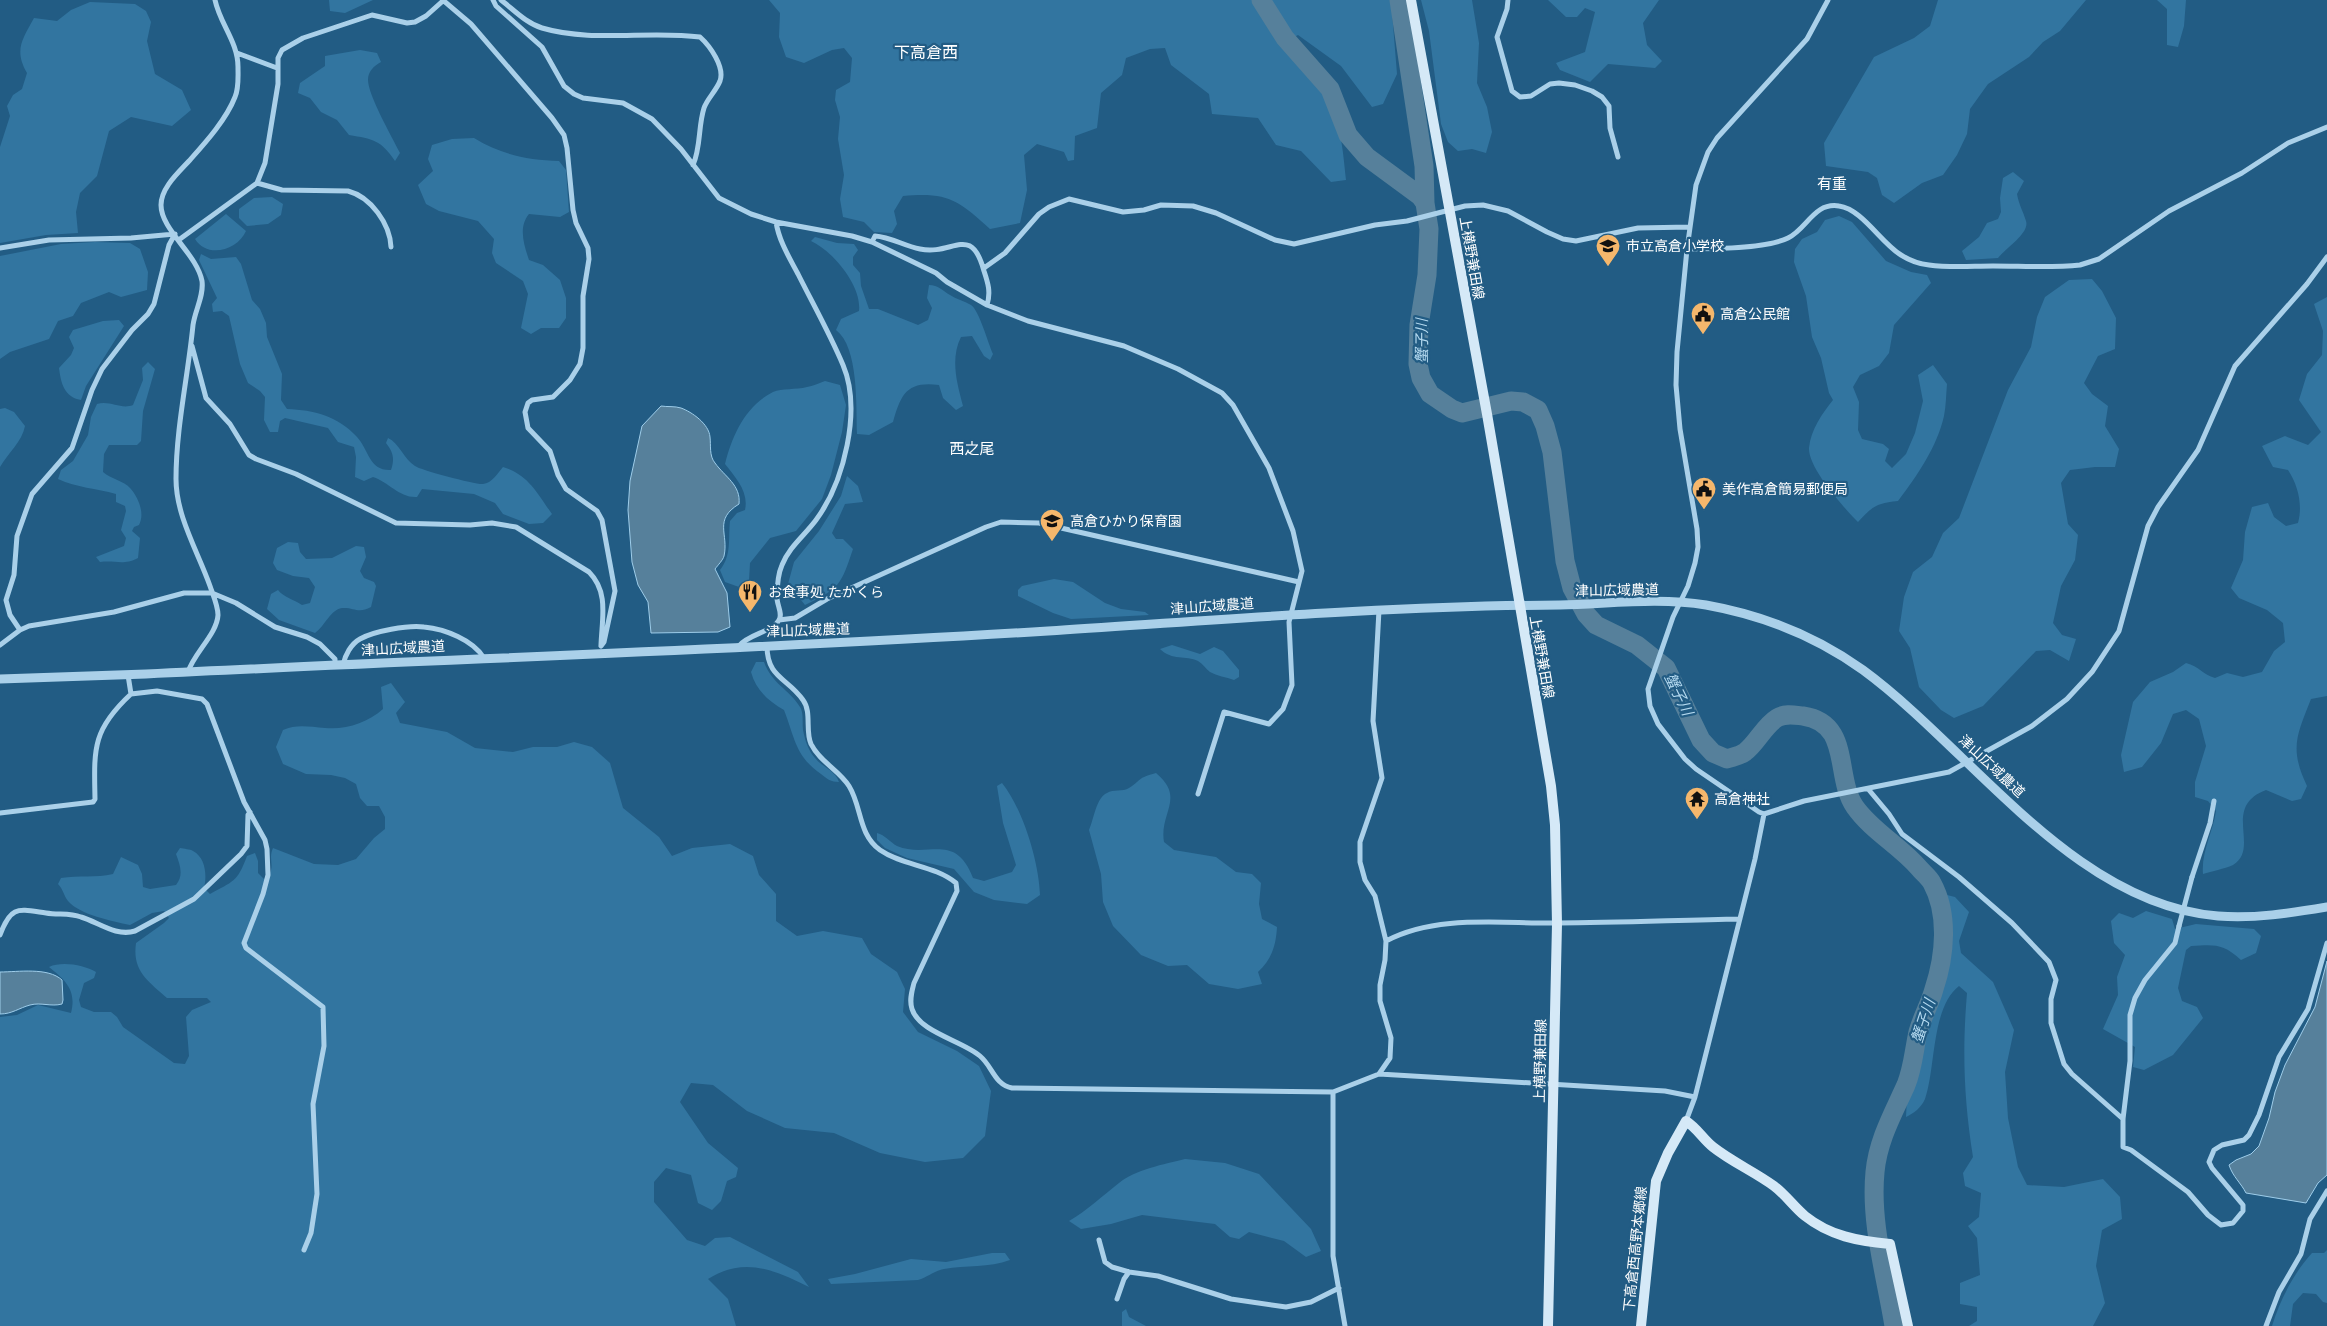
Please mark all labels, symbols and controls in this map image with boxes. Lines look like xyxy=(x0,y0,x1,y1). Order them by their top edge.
district label: 下高倉西 xyxy=(894,44,958,61)
district label: 有重 xyxy=(1817,175,1847,192)
street label: 上横野兼田線 xyxy=(1457,215,1487,301)
school or university icon: 市立高倉小学校 xyxy=(1595,233,1621,267)
place label: 市立高倉小学校 xyxy=(1626,238,1724,254)
public building icon: 高倉公民館 xyxy=(1690,301,1716,335)
place label: 高倉公民館 xyxy=(1720,306,1790,322)
water label: 蟹子川 xyxy=(1413,317,1430,364)
district label: 西之尾 xyxy=(949,440,995,457)
public building icon: 美作高倉簡易郵便局 xyxy=(1691,476,1717,510)
place label: 美作高倉簡易郵便局 xyxy=(1722,481,1848,497)
school or university icon: 高倉ひかり保育園 xyxy=(1039,508,1065,542)
place label: 高倉ひかり保育園 xyxy=(1070,513,1182,529)
restaurant icon: お食事処 たかくら xyxy=(737,579,763,613)
street label: 津山広域農道 xyxy=(1575,581,1659,599)
place label: お食事処 たかくら xyxy=(768,584,884,600)
street label: 津山広域農道 xyxy=(1170,595,1254,617)
street label: 上横野兼田線 xyxy=(1527,614,1557,700)
street label: 津山広域農道 xyxy=(766,621,850,639)
street label: 津山広域農道 xyxy=(361,638,445,658)
water label: 蟹子川 xyxy=(1661,670,1697,720)
street label: 津山広域農道 xyxy=(1956,732,2028,800)
temple icon: 高倉神社 xyxy=(1684,786,1710,820)
place label: 高倉神社 xyxy=(1714,791,1770,807)
water label: 蟹子川 xyxy=(1908,995,1939,1045)
street label: 上横野兼田線 xyxy=(1531,1019,1549,1103)
street label: 下高倉西高野本郷線 xyxy=(1620,1186,1650,1312)

